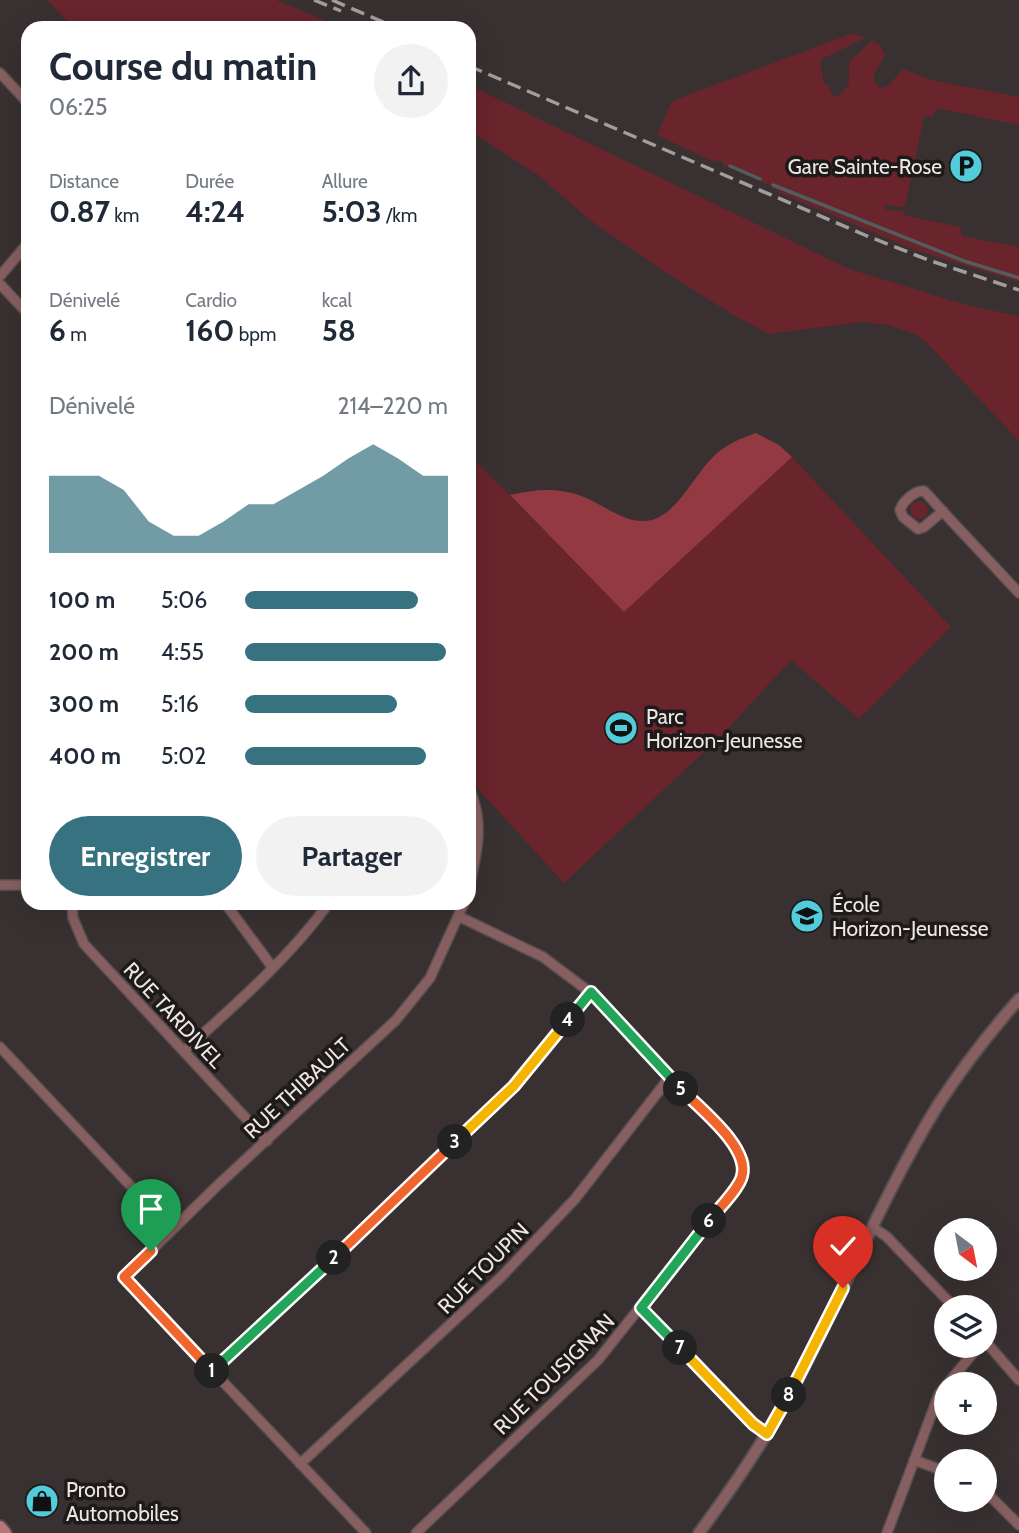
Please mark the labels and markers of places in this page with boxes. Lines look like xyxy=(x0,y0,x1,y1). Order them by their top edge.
parking icon: Gare Sainte-Rose xyxy=(947,147,985,185)
place label: Gare Sainte-Rose xyxy=(788,154,942,179)
place label: Parc Horizon-Jeunesse xyxy=(646,704,803,753)
sports icon: Parc Horizon-Jeunesse xyxy=(602,709,640,747)
place label: École Horizon-Jeunesse xyxy=(832,892,989,941)
school or university icon: École Horizon-Jeunesse xyxy=(788,897,826,935)
pin: 4 xyxy=(550,1002,586,1038)
pin: 5 xyxy=(664,1072,698,1106)
pin: 3 xyxy=(438,1124,472,1160)
pin xyxy=(121,1179,181,1251)
pin: 6 xyxy=(692,1204,726,1238)
pin xyxy=(813,1216,873,1288)
pin: 2 xyxy=(316,1240,352,1276)
pin: 7 xyxy=(662,1330,698,1366)
pin: 1 xyxy=(194,1354,230,1388)
pin: 8 xyxy=(772,1378,806,1412)
place label: Pronto Automobiles xyxy=(66,1477,179,1526)
shop icon: Pronto Automobiles xyxy=(23,1482,61,1520)

